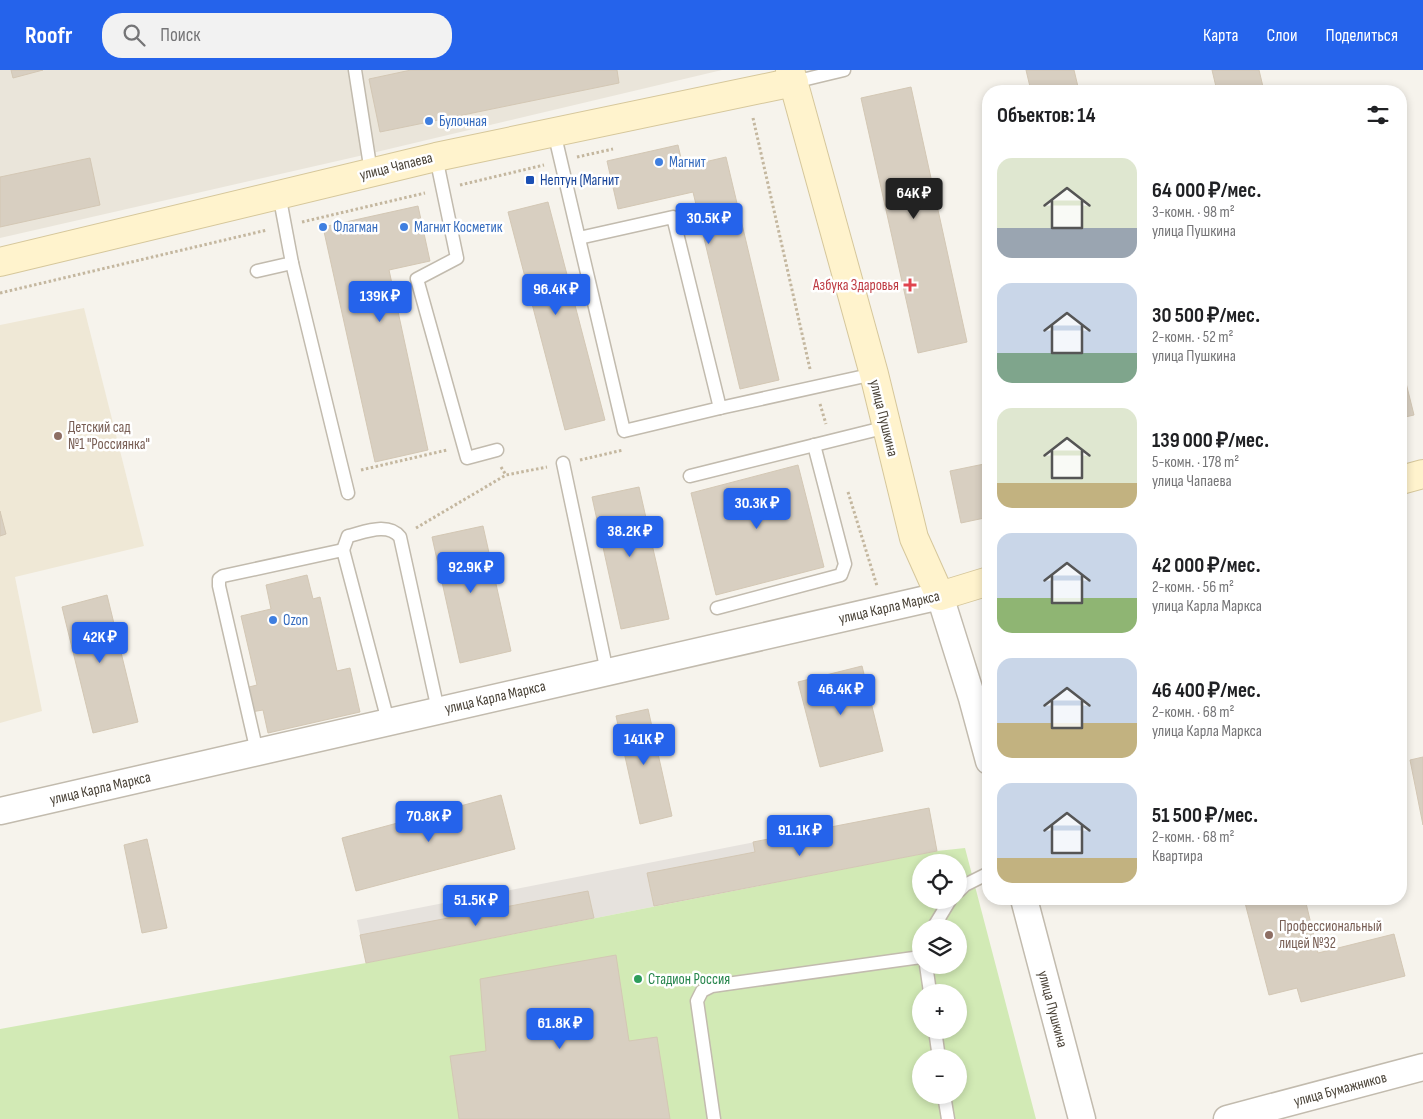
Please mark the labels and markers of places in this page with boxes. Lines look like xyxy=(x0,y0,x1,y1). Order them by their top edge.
place label: Булочная xyxy=(439,112,487,131)
marker: Булочная xyxy=(423,115,435,127)
place label: Магнит xyxy=(669,153,706,172)
marker: Магнит xyxy=(653,156,665,168)
place label: Нептун (Магнит xyxy=(540,171,619,190)
marker: Нептун (Магнит xyxy=(524,174,536,186)
pin: 64K ₽ xyxy=(879,178,949,220)
pin: 30.5K ₽ xyxy=(663,202,755,245)
place label: Флагман xyxy=(333,218,378,237)
place label: Магнит Косметик xyxy=(414,218,503,237)
marker: Флагман xyxy=(317,221,329,233)
marker: Магнит Косметик xyxy=(398,221,410,233)
pin: 96.4K ₽ xyxy=(510,274,602,316)
place label: Азбука Здаровья xyxy=(812,276,899,295)
marker: Азбука Здаровья xyxy=(903,278,917,292)
pin: 139K ₽ xyxy=(339,280,421,323)
place label: Детский сад №1 "Россиянка" xyxy=(68,418,150,454)
marker: Детский сад №1 "Россиянка" xyxy=(52,430,64,442)
pin: 30.3K ₽ xyxy=(711,488,803,530)
pin: 38.2K ₽ xyxy=(584,516,676,558)
pin: 92.9K ₽ xyxy=(425,552,517,594)
place label: Ozon xyxy=(283,611,308,630)
marker: Ozon xyxy=(267,614,279,626)
pin: 42K ₽ xyxy=(65,622,135,664)
pin: 46.4K ₽ xyxy=(795,674,887,716)
pin: 141K ₽ xyxy=(603,724,685,766)
pin: 70.8K ₽ xyxy=(383,800,475,843)
pin: 91.1K ₽ xyxy=(754,814,846,857)
pin: 51.5K ₽ xyxy=(430,884,522,927)
place label: Профессиональный лицей №32 xyxy=(1279,917,1382,953)
marker: Профессиональный лицей №32 xyxy=(1263,929,1275,941)
place label: Стадион Россия xyxy=(648,970,730,989)
marker: Стадион Россия xyxy=(632,973,644,985)
pin: 61.8K ₽ xyxy=(514,1008,606,1050)

